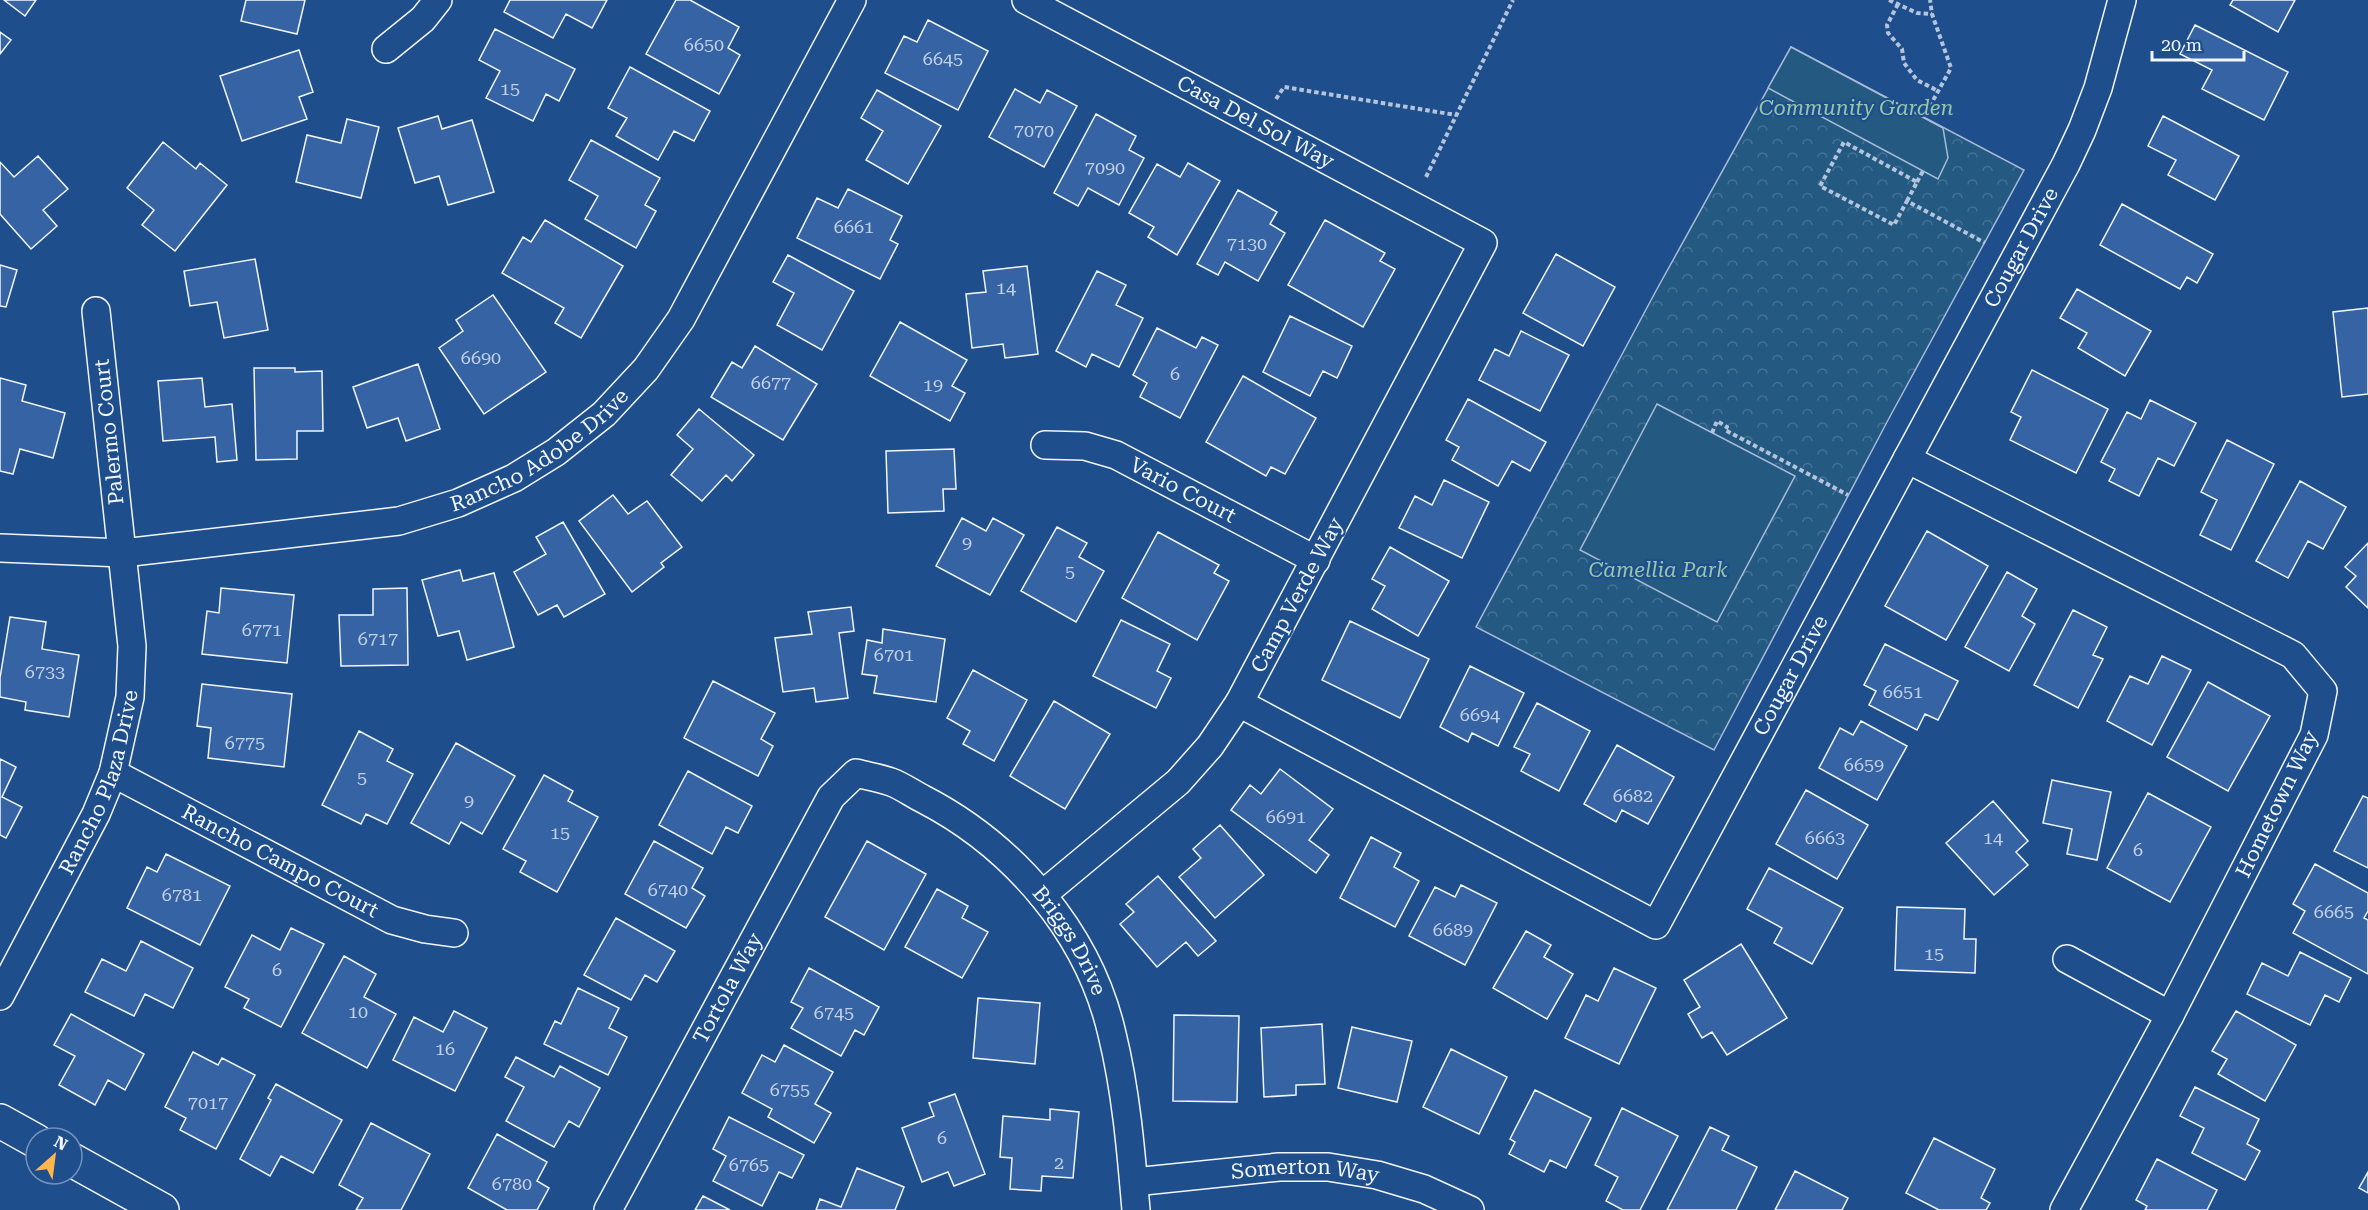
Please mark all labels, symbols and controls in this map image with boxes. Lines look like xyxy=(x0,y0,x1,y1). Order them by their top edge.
scale bar xyxy=(2152,24,2244,62)
house number: 6650 xyxy=(684,34,724,55)
text: 20 m xyxy=(2161,34,2202,55)
house number: 6645 xyxy=(923,48,963,69)
street label: Casa Del Sol Way xyxy=(1173,71,1339,174)
house number: 15 xyxy=(500,78,520,99)
park label: Community Garden xyxy=(1759,96,1953,120)
house number: 7070 xyxy=(1014,120,1054,141)
house number: 7090 xyxy=(1085,157,1125,178)
street label: Cougar Drive xyxy=(1979,183,2063,312)
house number: 6661 xyxy=(834,216,874,237)
house number: 7130 xyxy=(1227,233,1267,254)
house number: 14 xyxy=(996,277,1016,298)
house number: 6690 xyxy=(461,347,501,368)
street label: Palermo Court xyxy=(89,358,129,506)
house number: 6 xyxy=(1170,363,1180,384)
house number: 6677 xyxy=(751,372,791,393)
house number: 19 xyxy=(923,374,943,395)
street label: Rancho Adobe Drive xyxy=(448,384,633,517)
street label: Vario Court xyxy=(1126,453,1240,528)
street label: Camp Verde Way xyxy=(1246,513,1348,677)
house number: 9 xyxy=(962,532,972,553)
park label: Camellia Park xyxy=(1588,558,1728,582)
house number: 5 xyxy=(1065,561,1075,582)
street label: Cougar Drive xyxy=(1748,611,1833,740)
house number: 6771 xyxy=(242,619,282,640)
house number: 6717 xyxy=(358,628,398,649)
house number: 6701 xyxy=(874,644,914,665)
house number: 6733 xyxy=(25,661,65,682)
house number: 6651 xyxy=(1883,681,1923,702)
street label: Rancho Plaza Drive xyxy=(54,690,142,878)
house number: 6694 xyxy=(1460,704,1500,725)
street label: Hometown Way xyxy=(2231,726,2323,882)
house number: 6775 xyxy=(225,732,265,753)
house number: 6659 xyxy=(1844,754,1884,775)
house number: 5 xyxy=(357,767,367,788)
house number: 6682 xyxy=(1613,785,1653,806)
house number: 9 xyxy=(464,790,474,811)
street label: Rancho Campo Court xyxy=(178,800,383,923)
house number: 6691 xyxy=(1266,806,1306,827)
house number: 15 xyxy=(550,822,570,843)
house number: 6663 xyxy=(1805,827,1845,848)
house number: 14 xyxy=(1983,827,2003,848)
house number: 6 xyxy=(2133,839,2143,860)
house number: 6740 xyxy=(648,879,688,900)
street label: Briggs Drive xyxy=(1028,881,1111,999)
house number: 6781 xyxy=(162,884,202,905)
house number: 6665 xyxy=(2314,901,2354,922)
house number: 6689 xyxy=(1433,919,1473,940)
street label: Tortola Way xyxy=(688,928,768,1048)
house number: 15 xyxy=(1924,943,1944,964)
house number: 6 xyxy=(272,959,282,980)
house number: 10 xyxy=(348,1001,368,1022)
house number: 6745 xyxy=(814,1002,854,1023)
house number: 16 xyxy=(435,1038,455,1059)
house number: 6755 xyxy=(770,1079,810,1100)
house number: 7017 xyxy=(188,1092,228,1113)
north arrow xyxy=(24,1126,84,1186)
house number: 6 xyxy=(937,1127,947,1148)
text: N xyxy=(51,1132,71,1154)
house number: 2 xyxy=(1054,1152,1064,1173)
house number: 6765 xyxy=(729,1154,769,1175)
street label: Somerton Way xyxy=(1230,1155,1382,1187)
house number: 6780 xyxy=(492,1173,532,1194)

